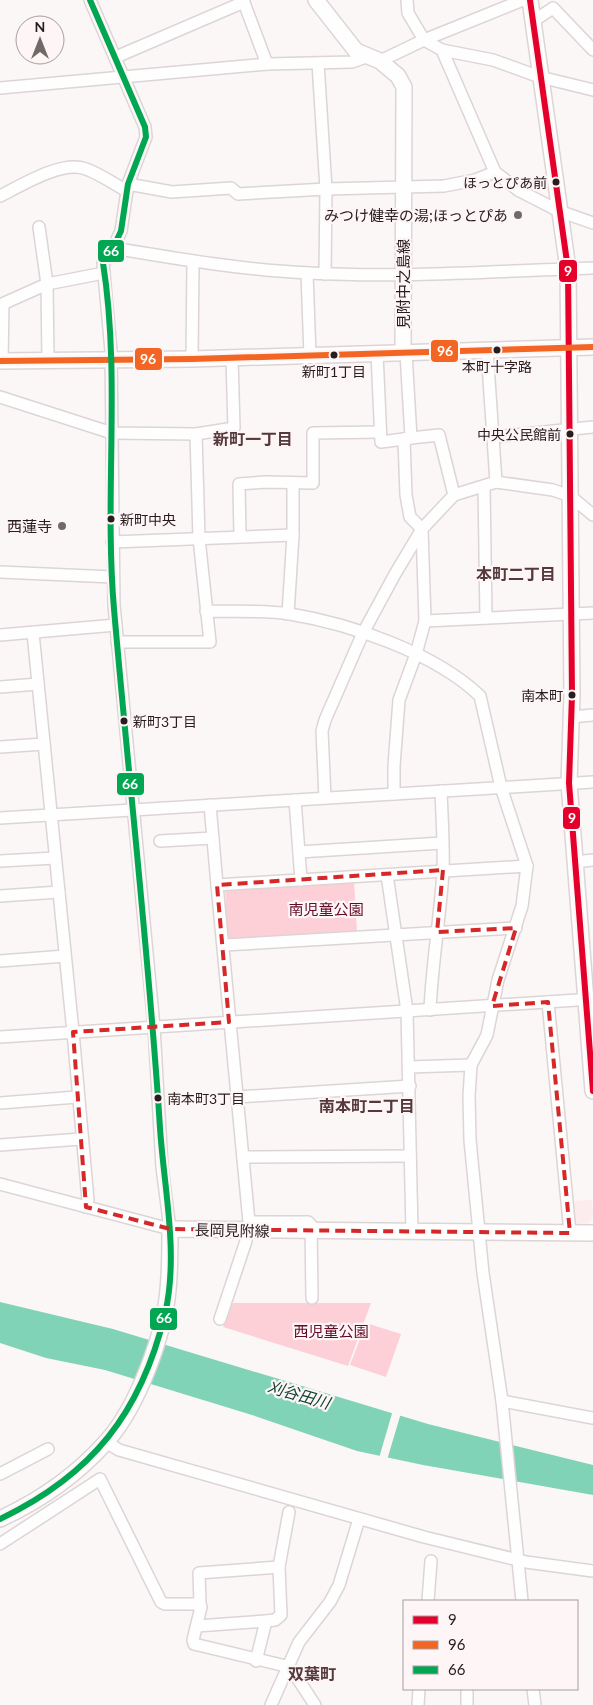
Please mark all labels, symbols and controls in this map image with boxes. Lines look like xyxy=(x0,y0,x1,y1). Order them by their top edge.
north arrow xyxy=(15,15,65,65)
text: N xyxy=(35,18,45,35)
place label: ほっとぴあ前 xyxy=(463,174,547,191)
marker: ほっとぴあ前 xyxy=(551,177,561,187)
place label: みつけ健幸の湯;ほっとぴあ xyxy=(324,206,508,224)
marker: みつけ健幸の湯;ほっとぴあ xyxy=(512,209,524,221)
line badge: 66 xyxy=(97,239,125,263)
street label: 見附中之島線 xyxy=(394,239,412,329)
text: 66 xyxy=(103,242,119,259)
line badge: 9 xyxy=(558,259,578,283)
text: 9 xyxy=(564,262,572,279)
line badge: 96 xyxy=(430,339,459,363)
text: 96 xyxy=(437,342,453,359)
marker: 本町十字路 xyxy=(492,345,502,355)
line badge: 96 xyxy=(134,347,163,371)
text: 96 xyxy=(140,350,156,367)
marker: 新町1丁目 xyxy=(329,350,339,360)
place label: 本町十字路 xyxy=(462,358,532,375)
place label: 新町1丁目 xyxy=(302,363,366,380)
place label: 中央公民館前 xyxy=(477,426,561,443)
district label: 新町一丁目 xyxy=(213,429,293,448)
marker: 中央公民館前 xyxy=(565,429,575,439)
place label: 新町中央 xyxy=(120,511,176,528)
marker: 新町中央 xyxy=(106,514,116,524)
place label: 西蓮寺 xyxy=(7,517,52,535)
marker: 西蓮寺 xyxy=(56,520,68,532)
district label: 本町二丁目 xyxy=(476,564,556,583)
place label: 南本町 xyxy=(521,687,563,704)
marker: 南本町 xyxy=(567,690,577,700)
place label: 新町3丁目 xyxy=(133,713,197,730)
marker: 新町3丁目 xyxy=(119,716,129,726)
line badge: 66 xyxy=(116,772,145,796)
text: 66 xyxy=(122,775,138,792)
line badge: 9 xyxy=(562,806,581,830)
text: 9 xyxy=(568,809,576,826)
park label: 南児童公園 xyxy=(288,900,364,918)
place label: 南本町3丁目 xyxy=(167,1090,245,1107)
marker: 南本町3丁目 xyxy=(153,1093,163,1103)
district label: 南本町二丁目 xyxy=(319,1096,415,1115)
street label: 長岡見附線 xyxy=(194,1220,270,1240)
line badge: 66 xyxy=(149,1307,178,1331)
text: 66 xyxy=(156,1309,172,1326)
park label: 西児童公園 xyxy=(293,1322,369,1340)
water label: 刈谷田川 xyxy=(266,1376,334,1413)
legend xyxy=(403,1600,578,1690)
text: 9 xyxy=(448,1610,457,1628)
text: 96 xyxy=(448,1635,466,1653)
text: 66 xyxy=(448,1660,466,1678)
district label: 双葉町 xyxy=(288,1664,336,1683)

